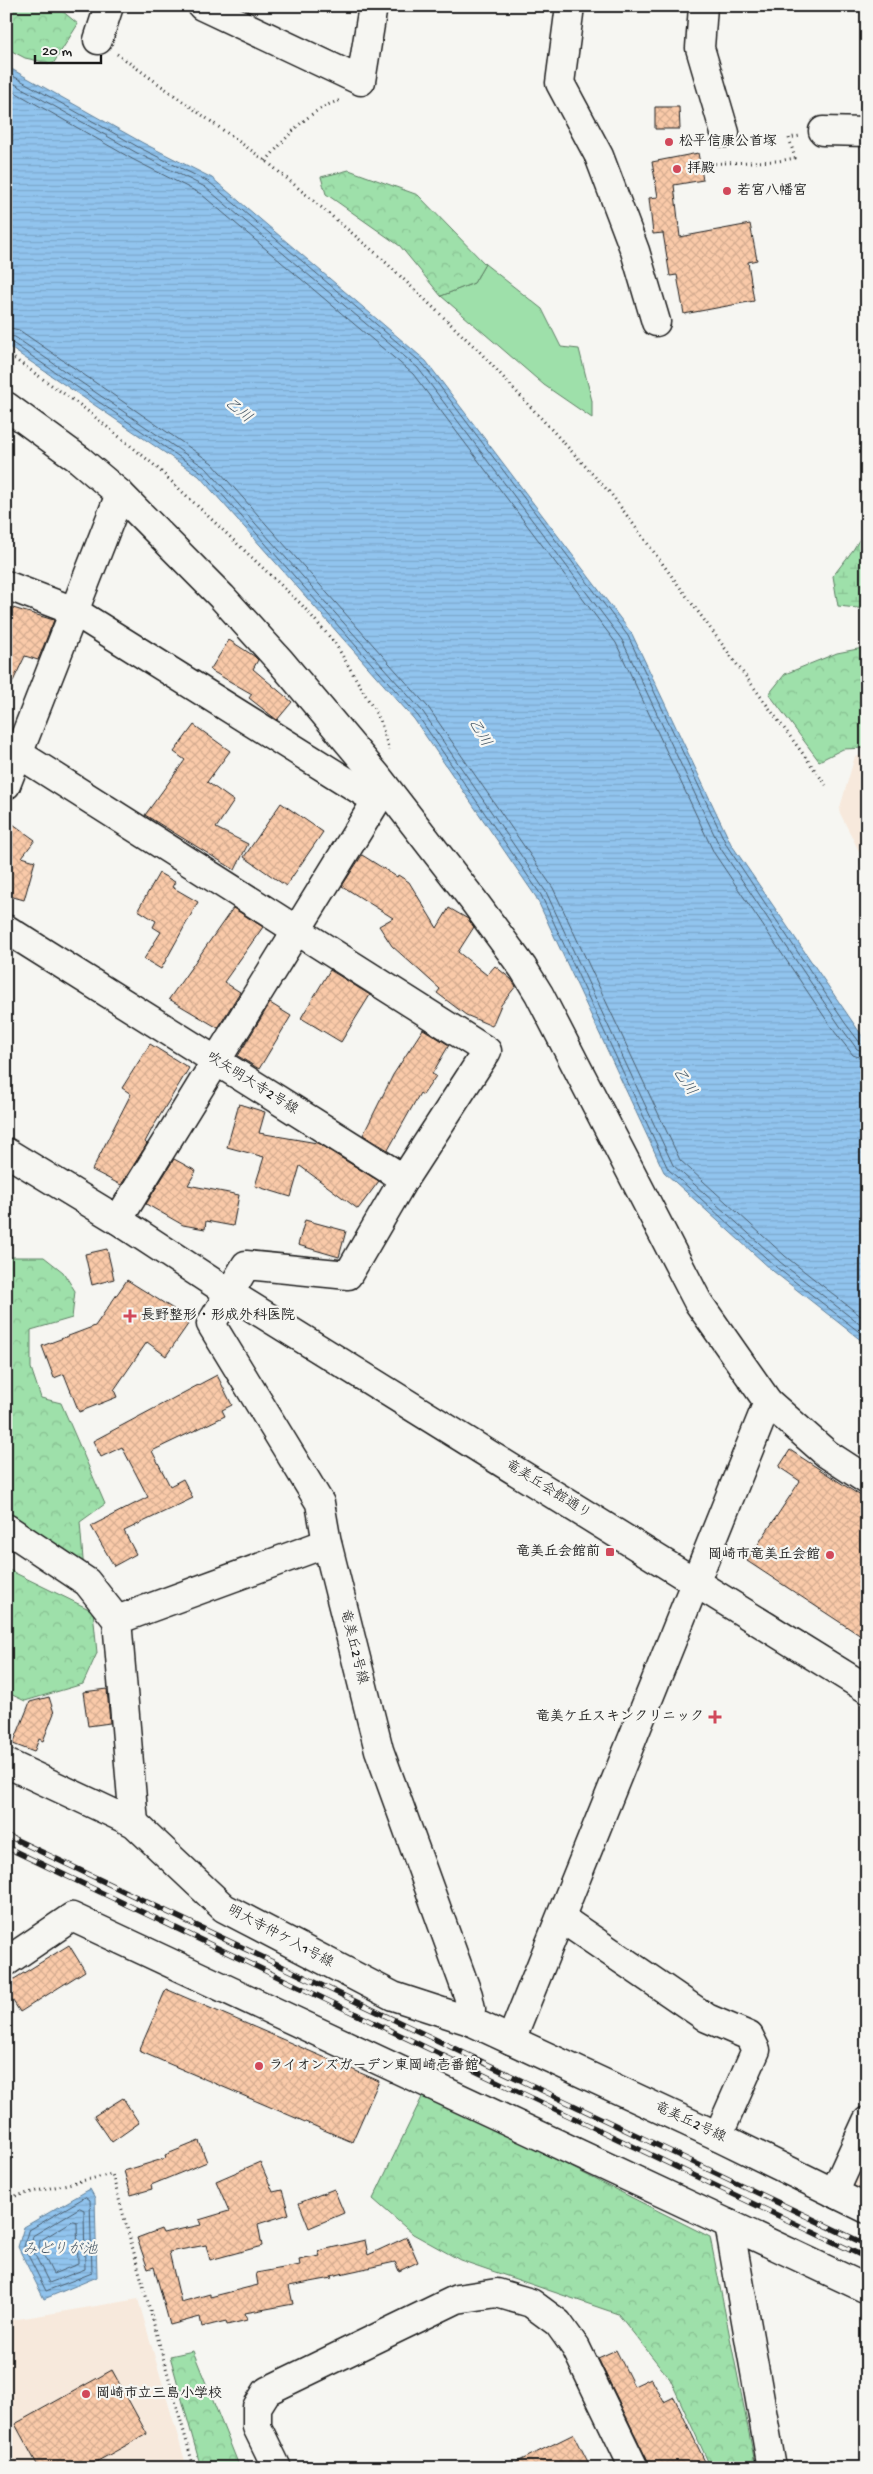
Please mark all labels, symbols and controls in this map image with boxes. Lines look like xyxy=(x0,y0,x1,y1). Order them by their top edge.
scale bar xyxy=(35,32,101,64)
text: 20 m xyxy=(42,43,72,61)
place label: 松平信康公首塚 xyxy=(679,133,777,151)
marker: 松平信康公首塚 xyxy=(663,136,675,148)
place label: 拝殿 xyxy=(687,161,715,178)
marker: 拝殿 xyxy=(671,163,683,175)
place label: 若宮八幡宮 xyxy=(737,182,807,200)
marker: 若宮八幡宮 xyxy=(721,185,733,197)
water label: 乙川 xyxy=(221,394,255,428)
water label: 乙川 xyxy=(464,716,494,750)
street label: 吹矢明大寺2号線 xyxy=(203,1049,301,1119)
water label: 乙川 xyxy=(668,1065,700,1099)
place label: 長野整形・形成外科医院 xyxy=(141,1307,295,1325)
marker: 長野整形・形成外科医院 xyxy=(123,1309,137,1323)
street label: 竜美丘会館通り xyxy=(502,1457,594,1523)
place label: 竜美丘会館前 xyxy=(516,1543,600,1561)
marker: 竜美丘会館前 xyxy=(604,1546,616,1558)
place label: 岡崎市竜美丘会館 xyxy=(708,1546,820,1564)
marker: 岡崎市竜美丘会館 xyxy=(824,1549,836,1561)
street label: 竜美丘2号線 xyxy=(335,1608,371,1686)
place label: 竜美ケ丘スキンクリニック xyxy=(536,1709,704,1726)
marker: 竜美ケ丘スキンクリニック xyxy=(708,1710,722,1724)
street label: 明大寺仲ケ入1号線 xyxy=(224,1902,336,1972)
place label: ライオンズガーデン東岡崎壱番館 xyxy=(269,2057,478,2075)
marker: ライオンズガーデン東岡崎壱番館 xyxy=(253,2060,265,2072)
street label: 竜美丘2号線 xyxy=(652,2099,728,2147)
water label: みどりが池 xyxy=(22,2241,98,2259)
place label: 岡崎市立三島小学校 xyxy=(96,2386,222,2403)
marker: 岡崎市立三島小学校 xyxy=(80,2388,92,2400)

